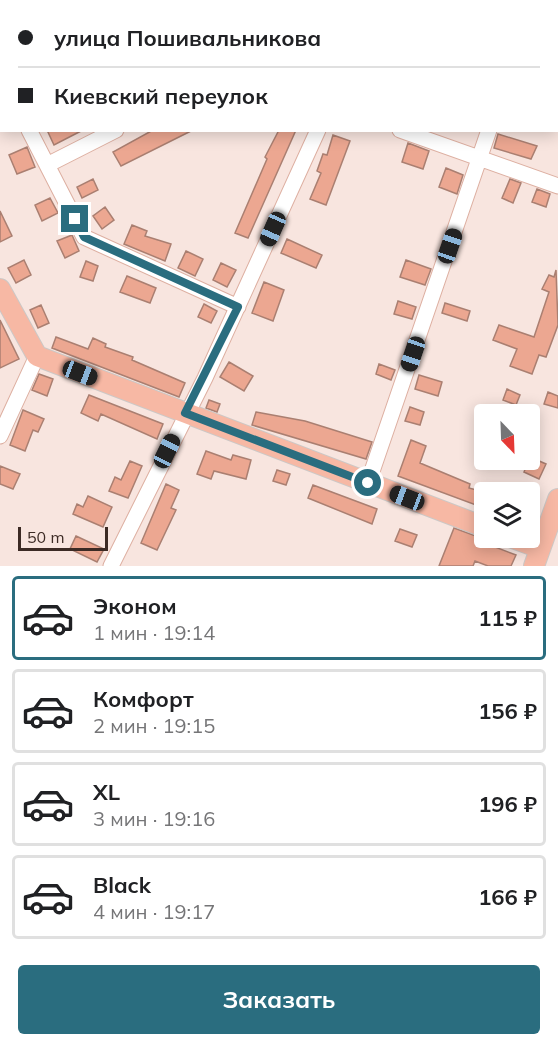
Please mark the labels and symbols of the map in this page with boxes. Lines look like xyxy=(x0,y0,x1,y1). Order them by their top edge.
route end xyxy=(61,205,88,232)
car xyxy=(257,209,289,249)
car xyxy=(436,226,464,266)
car xyxy=(399,334,427,374)
car xyxy=(60,358,100,388)
north arrow xyxy=(474,404,540,470)
car xyxy=(151,431,183,471)
route start xyxy=(354,469,381,496)
car xyxy=(387,483,427,513)
scale bar xyxy=(18,524,108,552)

